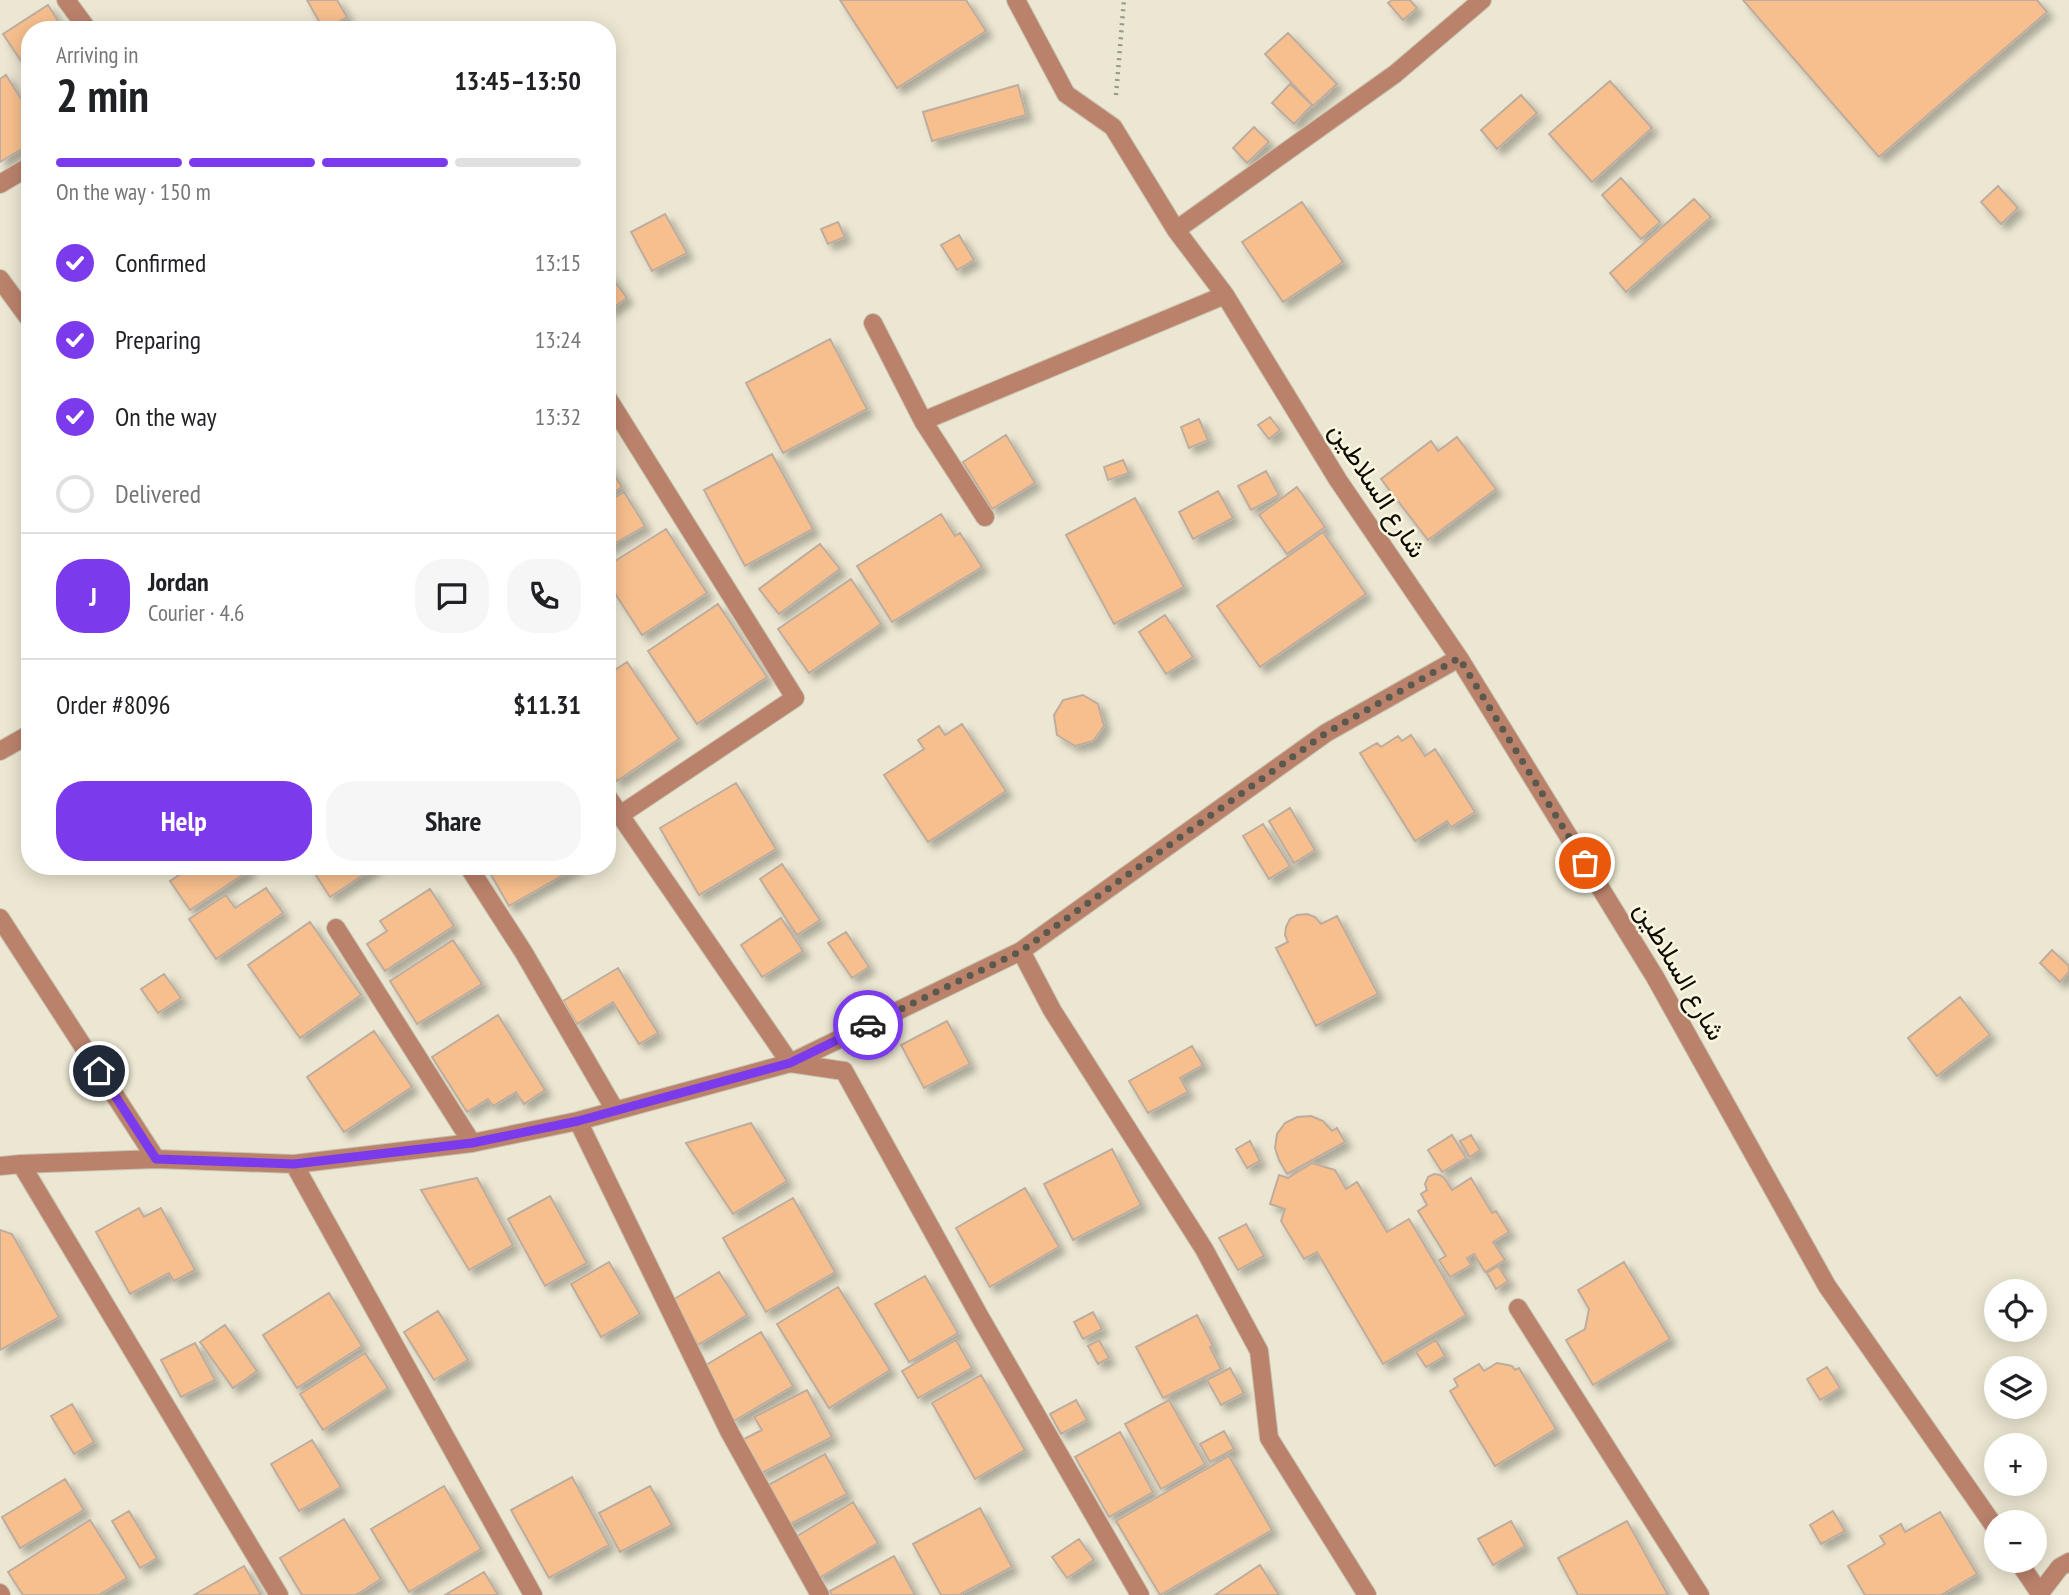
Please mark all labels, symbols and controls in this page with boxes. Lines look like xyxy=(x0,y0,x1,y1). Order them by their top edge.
text: Arriving in xyxy=(56,40,138,69)
text: 13:45–13:50 xyxy=(454,64,581,97)
text: 2 min xyxy=(56,65,149,125)
text: On the way · 150 m xyxy=(56,177,211,206)
icon: check xyxy=(56,244,94,282)
text: Confirmed xyxy=(115,246,206,279)
text: 13:15 xyxy=(535,248,581,277)
icon: check xyxy=(56,321,94,359)
text: Preparing xyxy=(115,323,201,356)
text: 13:24 xyxy=(535,325,581,354)
icon: check xyxy=(56,398,94,436)
text: On the way xyxy=(115,400,217,433)
text: 13:32 xyxy=(535,402,581,431)
street label: شارع السلاطين xyxy=(1321,416,1434,565)
text: Delivered xyxy=(115,477,201,510)
button: chat xyxy=(415,559,489,633)
button: phone xyxy=(507,559,581,633)
text: Jordan xyxy=(148,565,209,598)
text: J xyxy=(89,580,97,613)
text: Courier · 4.6 xyxy=(148,598,244,627)
text: Order #8096 xyxy=(56,688,171,721)
text: $11.31 xyxy=(513,688,581,721)
button: Help xyxy=(56,781,312,861)
button: Share xyxy=(326,781,581,861)
pin xyxy=(1555,833,1615,893)
icon: bag xyxy=(1566,844,1604,882)
street label: شارع السلاطين xyxy=(1626,895,1733,1047)
courier xyxy=(833,990,903,1060)
icon: car xyxy=(849,1006,887,1044)
pin xyxy=(69,1041,129,1101)
icon: home xyxy=(80,1052,118,1090)
map controls xyxy=(1984,1279,2047,1573)
button: locate xyxy=(1984,1279,2047,1342)
button: layers xyxy=(1984,1356,2047,1419)
button: + xyxy=(1984,1433,2047,1496)
button: − xyxy=(1984,1510,2047,1573)

